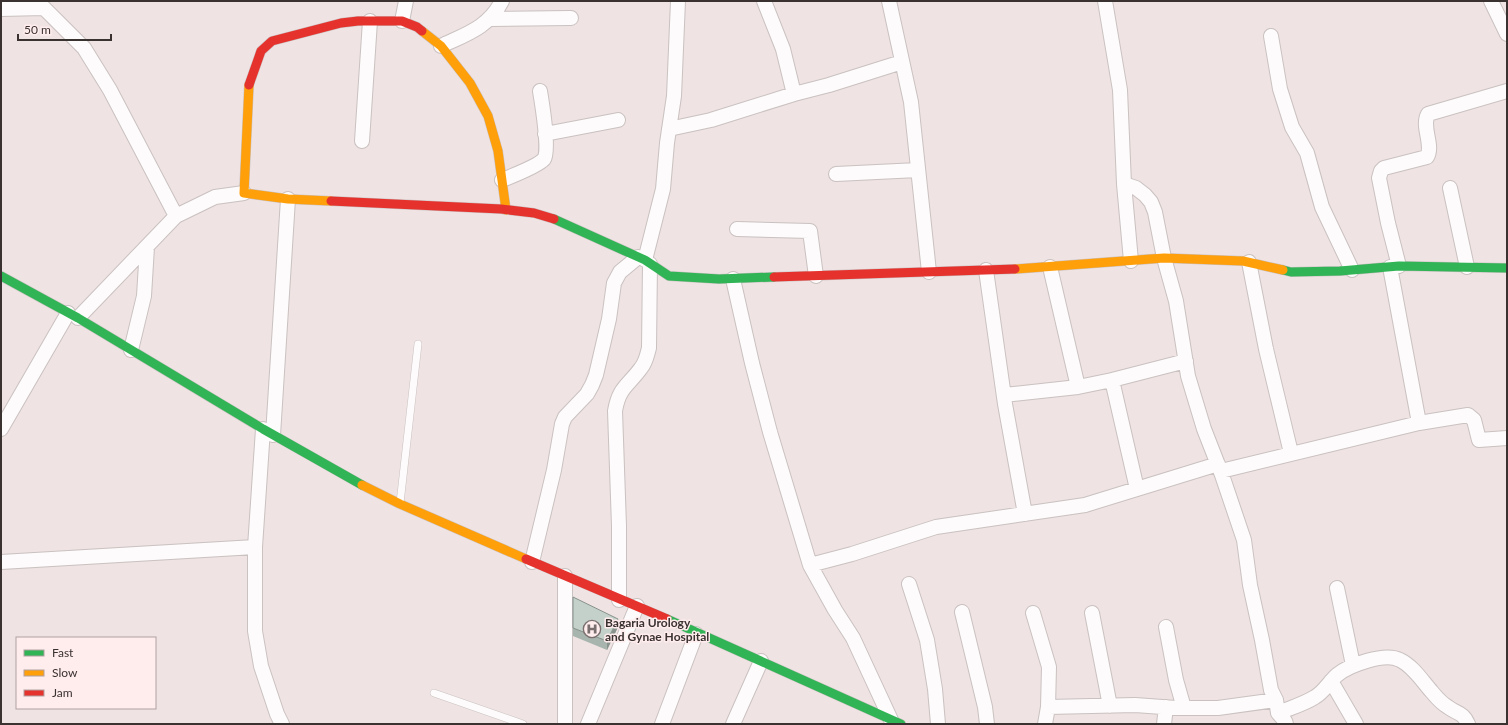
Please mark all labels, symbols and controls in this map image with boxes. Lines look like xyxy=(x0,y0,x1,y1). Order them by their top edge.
scale bar xyxy=(18,16,111,42)
text: 50 m xyxy=(24,22,51,37)
place label: Bagaria Urology and Gynae Hospital xyxy=(605,615,709,644)
hospital icon: Bagaria Urology and Gynae Hospital xyxy=(582,619,602,639)
legend xyxy=(16,637,156,709)
text: Fast xyxy=(52,645,74,660)
text: Slow xyxy=(52,665,78,680)
text: Jam xyxy=(52,685,73,700)

